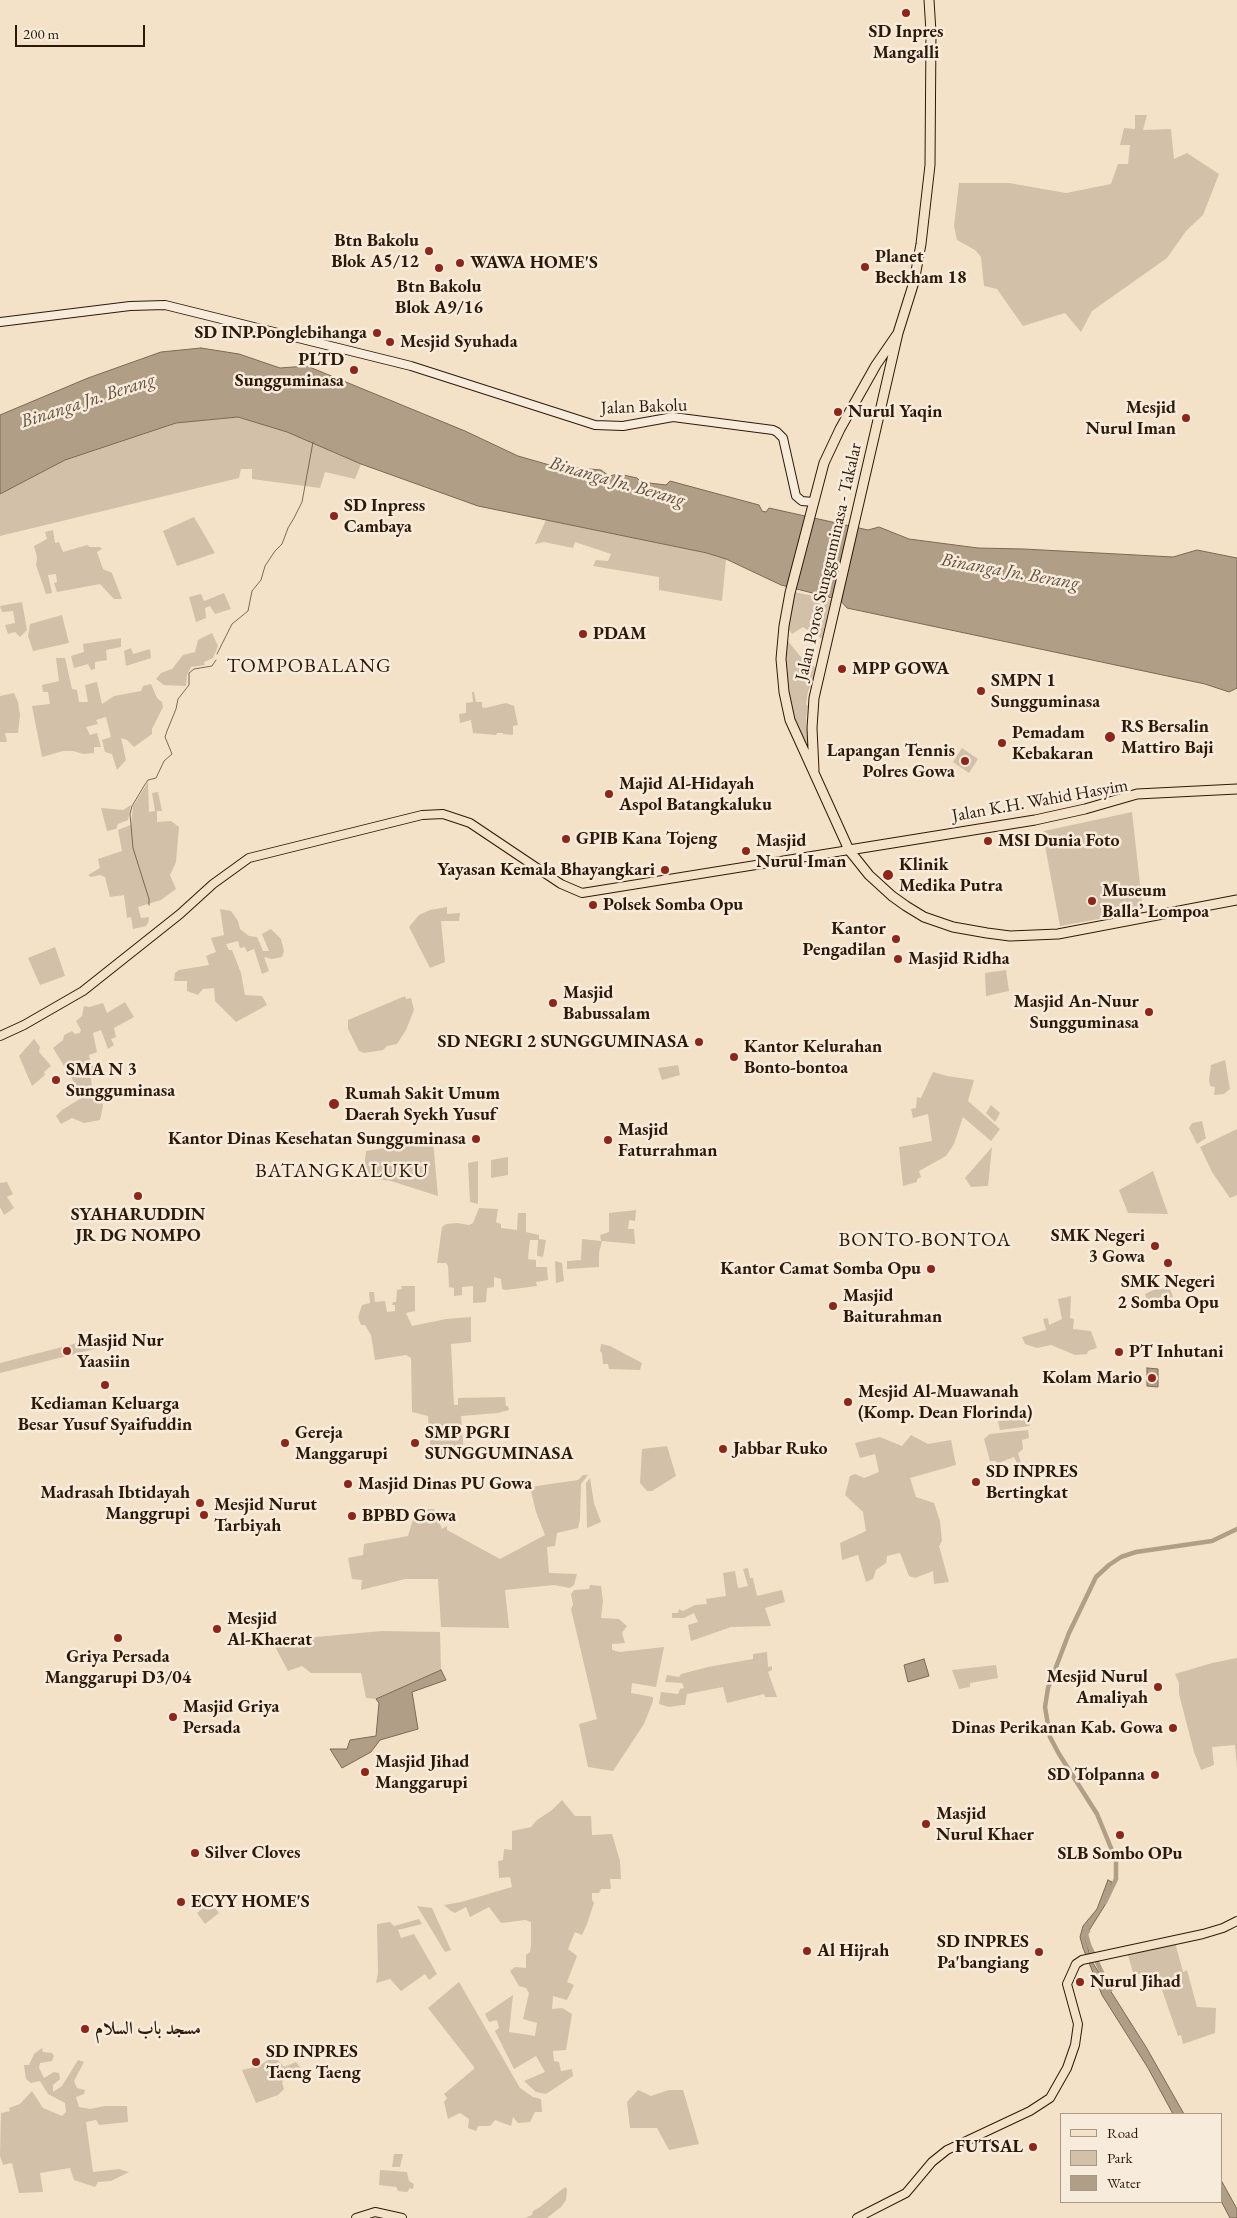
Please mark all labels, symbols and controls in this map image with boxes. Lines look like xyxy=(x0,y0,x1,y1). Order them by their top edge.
marker: SD Inpres Mangalli xyxy=(900,7,912,19)
scale bar xyxy=(18,15,148,47)
place label: SD Inpres Mangalli xyxy=(869,21,943,64)
text: 200 m xyxy=(23,24,59,43)
place label: Btn Bakolu Blok A5/12 xyxy=(331,230,419,272)
marker: Btn Bakolu Blok A5/12 xyxy=(423,245,435,257)
place label: Planet Beckham 18 xyxy=(875,246,967,288)
place label: WAWA HOME'S xyxy=(470,252,598,274)
marker: WAWA HOME'S xyxy=(454,257,466,269)
marker: Planet Beckham 18 xyxy=(859,261,871,273)
marker: Btn Bakolu Blok A9/16 xyxy=(433,262,445,274)
place label: Btn Bakolu Blok A9/16 xyxy=(395,276,483,318)
place label: SD INP.Ponglebihanga xyxy=(194,322,367,344)
marker: SD INP.Ponglebihanga xyxy=(371,327,383,339)
place label: Mesjid Syuhada xyxy=(400,331,518,353)
marker: Mesjid Syuhada xyxy=(384,336,396,348)
place label: PLTD Sungguminasa xyxy=(235,349,344,392)
marker: PLTD Sungguminasa xyxy=(348,364,360,376)
water label: Binanga Jn. Berang xyxy=(18,369,158,433)
street label: Jalan Bakolu xyxy=(600,395,688,419)
place label: Mesjid Nurul Iman xyxy=(1086,397,1176,439)
place label: Nurul Yaqin xyxy=(848,401,942,423)
marker: Nurul Yaqin xyxy=(832,406,844,418)
marker: Mesjid Nurul Iman xyxy=(1180,412,1192,424)
street label: Jalan Poros Sungguminasa - Takalar xyxy=(791,441,867,683)
water label: Binanga Jn. Berang xyxy=(547,452,687,512)
place label: SD Inpress Cambaya xyxy=(344,495,425,538)
marker: SD Inpress Cambaya xyxy=(328,510,340,522)
water label: Binanga Jn. Berang xyxy=(939,549,1081,595)
place label: PDAM xyxy=(593,623,646,645)
marker: PDAM xyxy=(577,628,589,640)
district label: TOMPOBALANG xyxy=(225,655,393,679)
place label: MPP GOWA xyxy=(852,658,949,680)
marker: MPP GOWA xyxy=(836,663,848,675)
place label: SMPN 1 Sungguminasa xyxy=(991,670,1100,712)
marker: SMPN 1 Sungguminasa xyxy=(975,685,987,697)
place label: RS Bersalin Mattiro Baji xyxy=(1121,716,1214,759)
place label: Pemadam Kebakaran xyxy=(1012,722,1093,764)
marker: RS Bersalin Mattiro Baji xyxy=(1103,730,1117,744)
marker: Pemadam Kebakaran xyxy=(996,737,1008,749)
place label: Lapangan Tennis Polres Gowa xyxy=(827,740,955,782)
marker: Lapangan Tennis Polres Gowa xyxy=(959,755,971,767)
place label: Majid Al-Hidayah Aspol Batangkaluku xyxy=(619,773,772,816)
street label: Jalan K.H. Wahid Hasyim xyxy=(950,775,1130,827)
marker: Majid Al-Hidayah Aspol Batangkaluku xyxy=(603,788,615,800)
place label: GPIB Kana Tojeng xyxy=(576,828,717,850)
place label: Masjid Nurul Iman xyxy=(756,830,846,872)
place label: MSI Dunia Foto xyxy=(998,830,1120,852)
marker: GPIB Kana Tojeng xyxy=(560,833,572,845)
marker: MSI Dunia Foto xyxy=(982,835,994,847)
marker: Masjid Nurul Iman xyxy=(740,845,752,857)
place label: Klinik Medika Putra xyxy=(899,854,1003,896)
place label: Yayasan Kemala Bhayangkari xyxy=(437,859,655,881)
marker: Yayasan Kemala Bhayangkari xyxy=(659,864,671,876)
marker: Klinik Medika Putra xyxy=(881,868,895,882)
place label: Museum Ballaʼ Lompoa xyxy=(1102,880,1209,922)
place label: Polsek Somba Opu xyxy=(603,894,743,916)
marker: Museum Ballaʼ Lompoa xyxy=(1086,895,1098,907)
marker: Polsek Somba Opu xyxy=(587,899,599,911)
place label: Kantor Pengadilan xyxy=(803,918,886,961)
marker: Kantor Pengadilan xyxy=(890,933,902,945)
place label: Masjid Ridha xyxy=(908,948,1010,970)
marker: Masjid Ridha xyxy=(892,953,904,965)
place label: Masjid Babussalam xyxy=(563,982,650,1024)
place label: Masjid An-Nuur Sungguminasa xyxy=(1013,991,1139,1034)
marker: Masjid Babussalam xyxy=(547,997,559,1009)
marker: Masjid An-Nuur Sungguminasa xyxy=(1143,1006,1155,1018)
place label: SD NEGRI 2 SUNGGUMINASA xyxy=(438,1031,689,1053)
marker: SD NEGRI 2 SUNGGUMINASA xyxy=(693,1036,705,1048)
place label: Kantor Kelurahan Bonto-bontoa xyxy=(744,1036,882,1078)
marker: Kantor Kelurahan Bonto-bontoa xyxy=(728,1051,740,1063)
place label: SMA N 3 Sungguminasa xyxy=(66,1059,175,1102)
marker: SMA N 3 Sungguminasa xyxy=(50,1074,62,1086)
place label: Rumah Sakit Umum Daerah Syekh Yusuf xyxy=(345,1083,500,1126)
marker: Rumah Sakit Umum Daerah Syekh Yusuf xyxy=(327,1097,341,1111)
place label: Masjid Faturrahman xyxy=(618,1119,717,1162)
place label: Kantor Dinas Kesehatan Sungguminasa xyxy=(168,1128,466,1150)
marker: Kantor Dinas Kesehatan Sungguminasa xyxy=(470,1133,482,1145)
marker: Masjid Faturrahman xyxy=(602,1134,614,1146)
district label: BATANGKALUKU xyxy=(254,1160,430,1184)
marker: SYAHARUDDIN JR DG NOMPO xyxy=(132,1190,144,1202)
place label: SYAHARUDDIN JR DG NOMPO xyxy=(71,1204,205,1246)
place label: SMK Negeri 3 Gowa xyxy=(1051,1225,1145,1268)
district label: BONTO-BONTOA xyxy=(837,1229,1013,1253)
marker: SMK Negeri 3 Gowa xyxy=(1149,1240,1161,1252)
marker: SMK Negeri 2 Somba Opu xyxy=(1162,1257,1174,1269)
place label: Kantor Camat Somba Opu xyxy=(720,1258,921,1280)
marker: Kantor Camat Somba Opu xyxy=(925,1263,937,1275)
place label: SMK Negeri 2 Somba Opu xyxy=(1117,1271,1219,1314)
place label: Masjid Baiturahman xyxy=(843,1285,942,1328)
marker: Masjid Baiturahman xyxy=(827,1300,839,1312)
place label: Masjid Nur Yaasiin xyxy=(77,1330,164,1372)
place label: PT Inhutani xyxy=(1129,1341,1224,1363)
marker: Masjid Nur Yaasiin xyxy=(61,1345,73,1357)
marker: PT Inhutani xyxy=(1113,1346,1125,1358)
place label: Kolam Mario xyxy=(1042,1367,1142,1389)
marker: Kolam Mario xyxy=(1146,1372,1158,1384)
marker: Kediaman Keluarga Besar Yusuf Syaifuddin xyxy=(99,1379,111,1391)
place label: Mesjid Al-Muawanah (Komp. Dean Florinda) xyxy=(858,1381,1032,1424)
place label: Kediaman Keluarga Besar Yusuf Syaifuddin xyxy=(18,1393,192,1436)
marker: Mesjid Al-Muawanah (Komp. Dean Florinda) xyxy=(842,1396,854,1408)
place label: Gereja Manggarupi xyxy=(295,1422,388,1465)
place label: SMP PGRI SUNGGUMINASA xyxy=(425,1422,573,1465)
marker: Gereja Manggarupi xyxy=(279,1437,291,1449)
marker: SMP PGRI SUNGGUMINASA xyxy=(409,1437,421,1449)
place label: Jabbar Ruko xyxy=(733,1438,828,1460)
marker: Jabbar Ruko xyxy=(717,1443,729,1455)
place label: SD INPRES Bertingkat xyxy=(986,1461,1078,1504)
place label: Masjid Dinas PU Gowa xyxy=(358,1473,532,1495)
marker: SD INPRES Bertingkat xyxy=(970,1476,982,1488)
marker: Masjid Dinas PU Gowa xyxy=(342,1478,354,1490)
place label: Madrasah Ibtidayah Manggrupi xyxy=(40,1482,190,1525)
place label: Mesjid Nurut Tarbiyah xyxy=(214,1494,317,1536)
marker: Madrasah Ibtidayah Manggrupi xyxy=(194,1497,206,1509)
place label: BPBD Gowa xyxy=(362,1505,456,1527)
marker: Mesjid Nurut Tarbiyah xyxy=(198,1509,210,1521)
marker: BPBD Gowa xyxy=(346,1510,358,1522)
place label: Mesjid Al-Khaerat xyxy=(227,1608,312,1650)
marker: Mesjid Al-Khaerat xyxy=(211,1623,223,1635)
marker: Griya Persada Manggarupi D3/04 xyxy=(112,1632,124,1644)
place label: Griya Persada Manggarupi D3/04 xyxy=(45,1646,191,1688)
place label: Mesjid Nurul Amaliyah xyxy=(1047,1666,1148,1708)
marker: Mesjid Nurul Amaliyah xyxy=(1152,1681,1164,1693)
place label: Masjid Griya Persada xyxy=(183,1696,279,1738)
marker: Masjid Griya Persada xyxy=(167,1711,179,1723)
place label: Dinas Perikanan Kab. Gowa xyxy=(952,1717,1163,1739)
marker: Dinas Perikanan Kab. Gowa xyxy=(1167,1722,1179,1734)
place label: Masjid Jihad Manggarupi xyxy=(375,1751,469,1794)
place label: SD Tolpanna xyxy=(1047,1764,1145,1786)
marker: Masjid Jihad Manggarupi xyxy=(359,1766,371,1778)
marker: SD Tolpanna xyxy=(1149,1769,1161,1781)
place label: Masjid Nurul Khaer xyxy=(936,1803,1034,1846)
marker: Masjid Nurul Khaer xyxy=(920,1818,932,1830)
marker: SLB Sombo OPu xyxy=(1114,1829,1126,1841)
place label: Silver Cloves xyxy=(205,1842,300,1864)
place label: SLB Sombo OPu xyxy=(1057,1843,1183,1865)
marker: Silver Cloves xyxy=(189,1847,201,1859)
place label: ECYY HOME'S xyxy=(191,1891,310,1913)
marker: ECYY HOME'S xyxy=(175,1896,187,1908)
place label: SD INPRES Pa'bangiang xyxy=(937,1931,1029,1974)
place label: Al Hijrah xyxy=(817,1940,889,1962)
marker: Al Hijrah xyxy=(801,1945,813,1957)
marker: SD INPRES Pa'bangiang xyxy=(1033,1946,1045,1958)
place label: Nurul Jihad xyxy=(1090,1971,1181,1993)
marker: Nurul Jihad xyxy=(1074,1976,1086,1988)
place label: مسجد باب السلام xyxy=(95,2018,201,2040)
marker: مسجد باب السلام xyxy=(79,2023,91,2035)
place label: SD INPRES Taeng Taeng xyxy=(266,2041,361,2084)
marker: SD INPRES Taeng Taeng xyxy=(250,2056,262,2068)
legend xyxy=(1060,2113,1222,2203)
text: Road xyxy=(1107,2123,1138,2142)
place label: FUTSAL xyxy=(955,2136,1023,2158)
marker: FUTSAL xyxy=(1027,2141,1039,2153)
text: Park xyxy=(1107,2148,1133,2167)
text: Water xyxy=(1107,2173,1141,2192)

